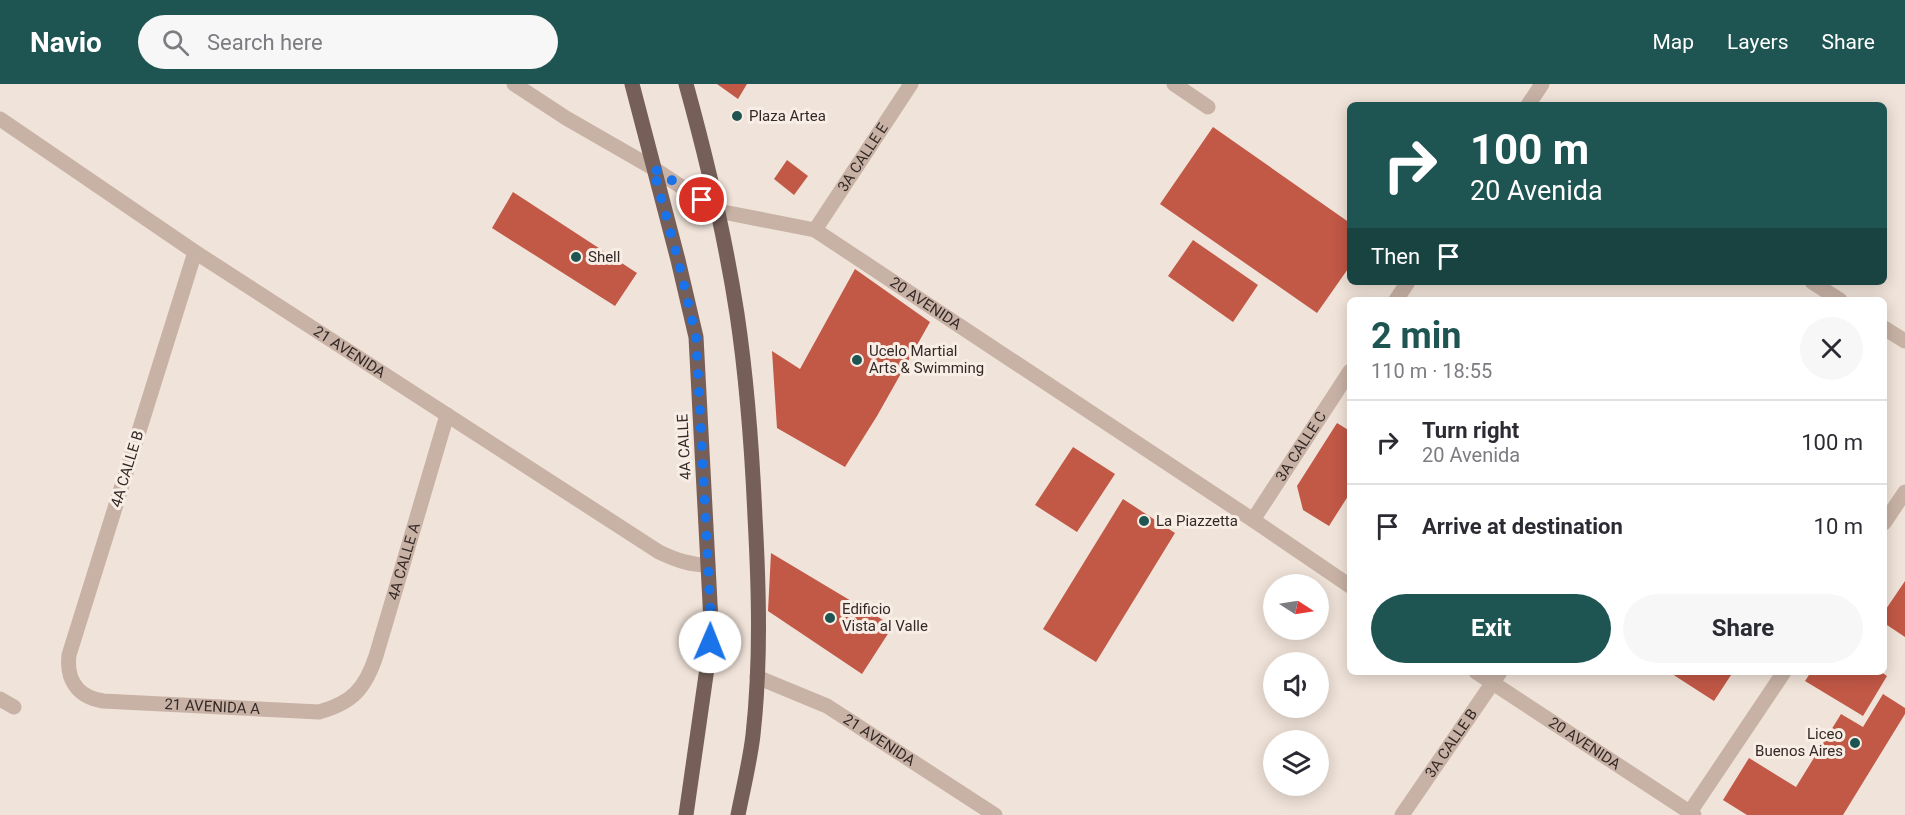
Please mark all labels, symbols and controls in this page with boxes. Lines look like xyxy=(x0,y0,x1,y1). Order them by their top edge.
search box xyxy=(138,15,558,69)
text: Navio xyxy=(30,26,102,59)
icon: search xyxy=(159,26,192,59)
text: Search here xyxy=(207,30,323,55)
text: Map xyxy=(1652,30,1694,54)
text: Layers xyxy=(1727,30,1788,54)
text: Share xyxy=(1821,30,1875,54)
place label: Plaza Artea xyxy=(749,107,826,125)
marker: Plaza Artea xyxy=(730,109,744,123)
street label: 3A CALLE E xyxy=(834,119,892,195)
text: 100 m xyxy=(1470,125,1589,174)
icon: right xyxy=(1371,126,1449,204)
pin xyxy=(676,174,727,225)
text: 20 Avenida xyxy=(1470,175,1603,207)
icon: arrive xyxy=(685,183,718,216)
icon: arrive xyxy=(1432,240,1465,273)
text: Then xyxy=(1371,244,1420,269)
place label: Shell xyxy=(588,248,620,266)
marker: Shell xyxy=(569,250,583,264)
street label: 20 AVENIDA xyxy=(886,273,965,334)
text: 2 min xyxy=(1371,315,1462,357)
button: close xyxy=(1800,317,1863,380)
street label: 21 AVENIDA xyxy=(310,322,389,382)
place label: Ucelo Martial Arts & Swimming xyxy=(869,342,984,377)
marker: Ucelo Martial Arts & Swimming xyxy=(850,353,864,367)
text: 110 m · 18:55 xyxy=(1371,359,1492,383)
street label: 3A CALLE C xyxy=(1272,408,1330,485)
street label: 4A CALLE xyxy=(673,413,695,481)
text: Turn right xyxy=(1422,418,1519,443)
icon: right xyxy=(1371,426,1404,459)
street label: 4A CALLE B xyxy=(107,428,147,510)
text: 100 m xyxy=(1801,430,1863,455)
text: 20 Avenida xyxy=(1422,443,1520,467)
icon: arrive xyxy=(1371,510,1404,543)
place label: La Piazzetta xyxy=(1156,512,1238,530)
marker: La Piazzetta xyxy=(1137,514,1151,528)
text: Arrive at destination xyxy=(1422,514,1623,539)
text: 10 m xyxy=(1814,514,1863,539)
street label: 4A CALLE A xyxy=(384,520,424,602)
north arrow xyxy=(1263,574,1329,640)
map controls xyxy=(1263,574,1329,796)
button: Exit xyxy=(1371,594,1611,663)
button: Share xyxy=(1623,594,1863,663)
place label: Edificio Vista al Valle xyxy=(842,600,928,635)
position arrow xyxy=(678,610,742,674)
marker: Edificio Vista al Valle xyxy=(823,611,837,625)
button: sound xyxy=(1263,652,1329,718)
street label: 21 AVENIDA A xyxy=(164,695,261,718)
street label: 3A CALLE B xyxy=(1421,705,1481,781)
street label: 21 AVENIDA xyxy=(840,710,919,770)
street label: 20 AVENIDA xyxy=(1545,713,1624,773)
place label: Liceo Buenos Aires xyxy=(1755,725,1843,760)
button: layers xyxy=(1263,730,1329,796)
marker: Liceo Buenos Aires xyxy=(1848,736,1862,750)

